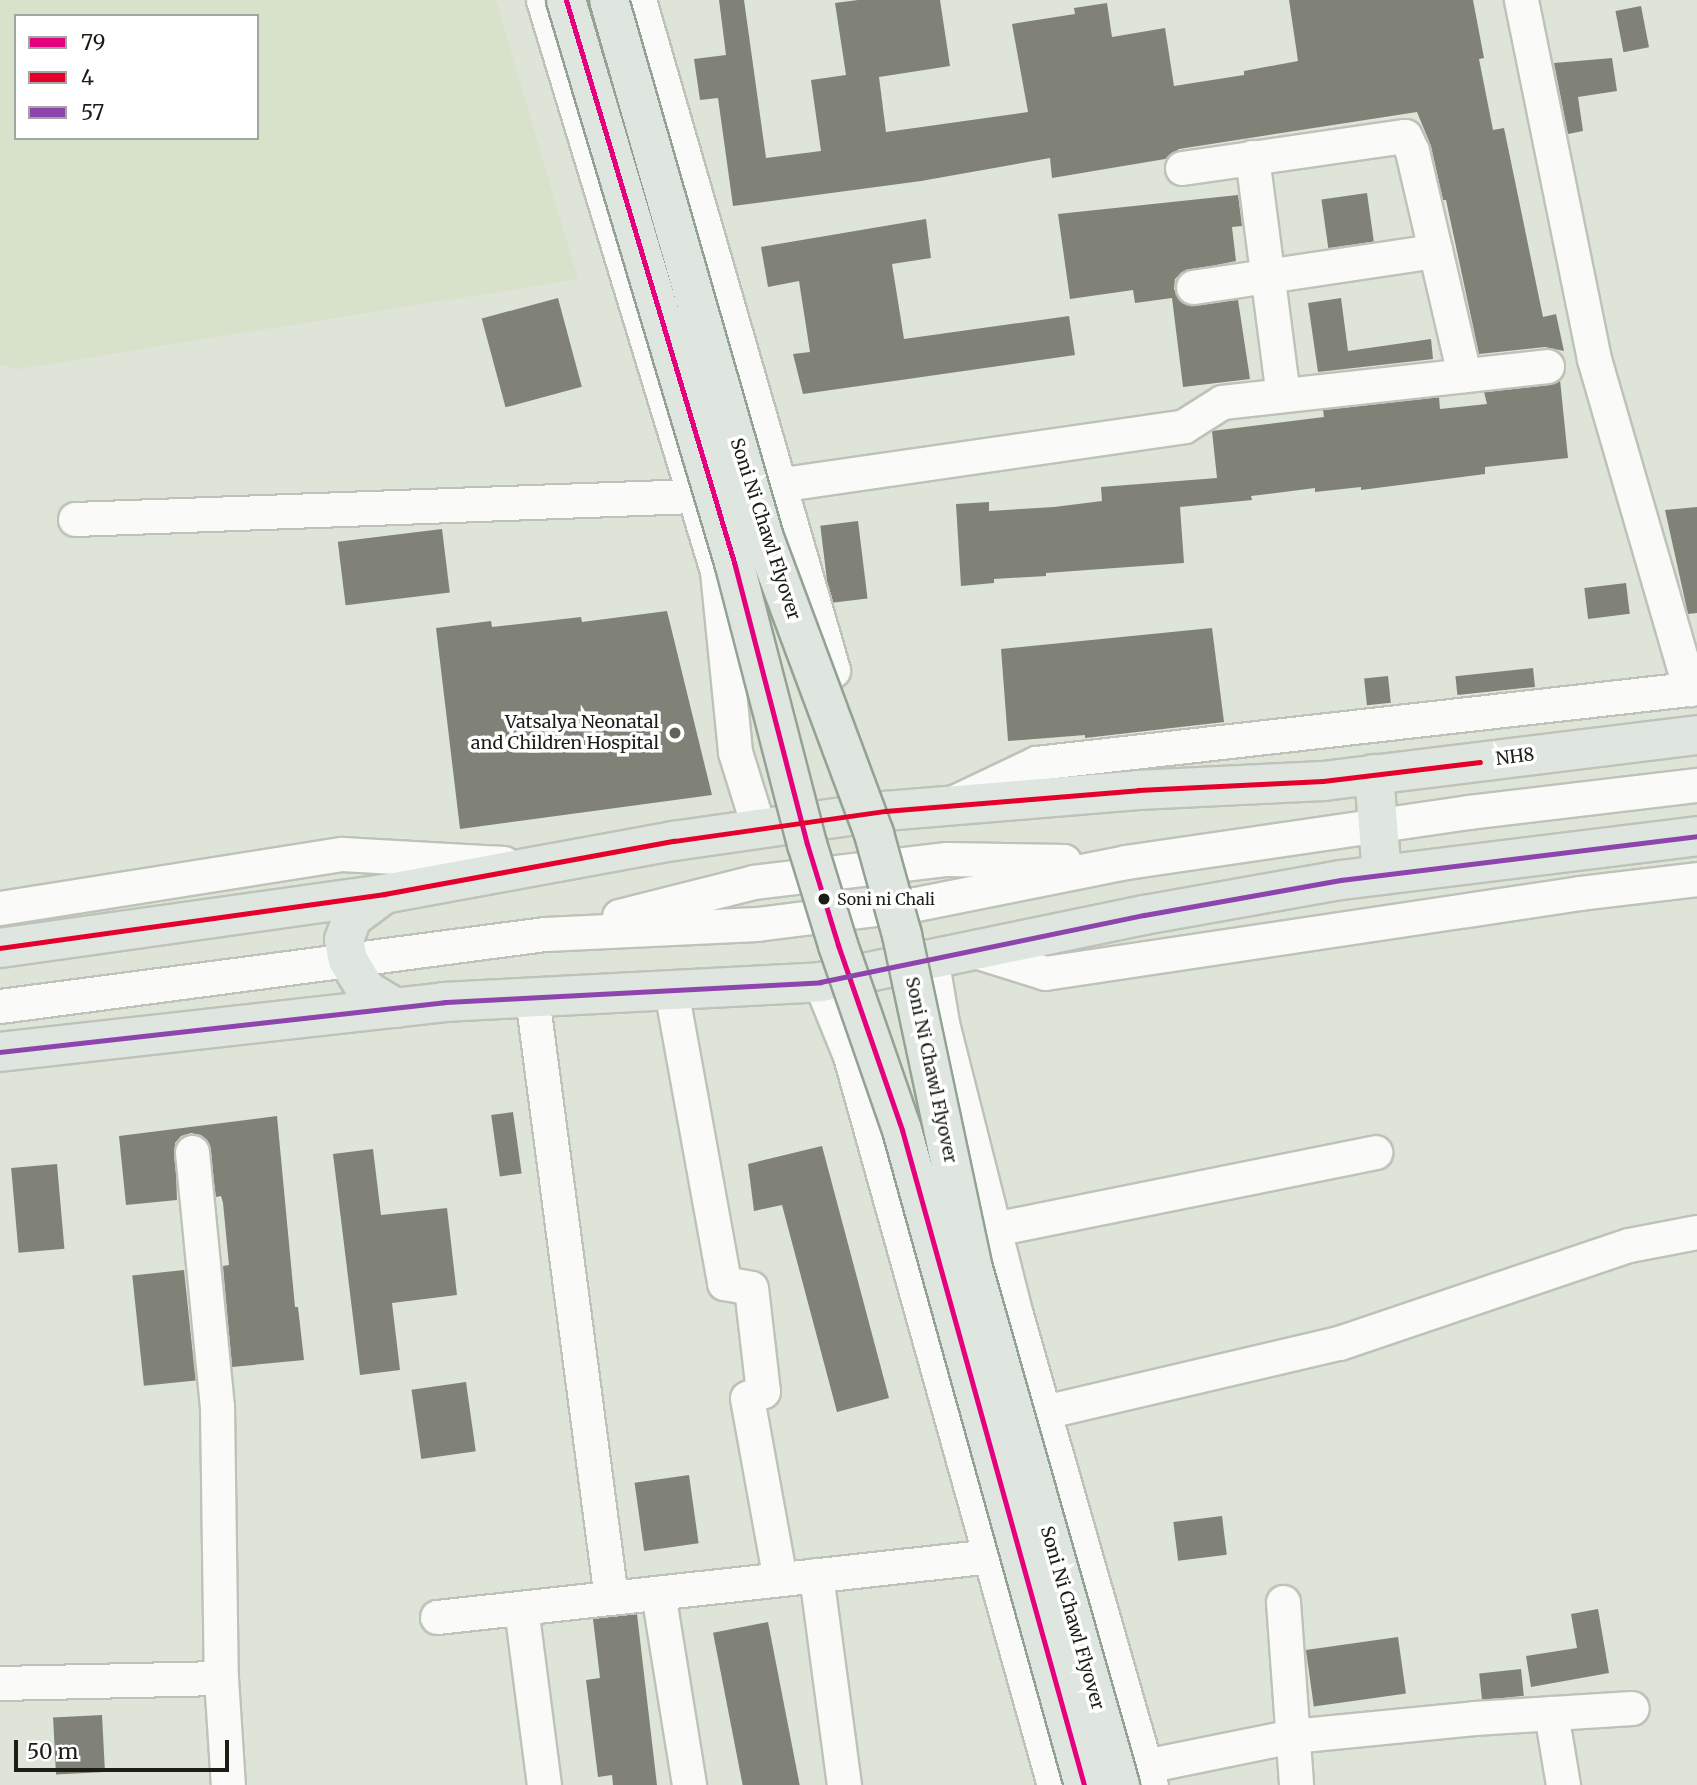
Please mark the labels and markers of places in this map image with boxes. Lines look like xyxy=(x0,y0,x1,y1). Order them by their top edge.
place label: Vatsalya Neonatal and Children Hospital xyxy=(471,712,659,754)
marker: Vatsalya Neonatal and Children Hospital xyxy=(665,723,685,743)
place label: Soni ni Chali xyxy=(837,889,935,909)
marker: Soni ni Chali xyxy=(817,892,831,906)

